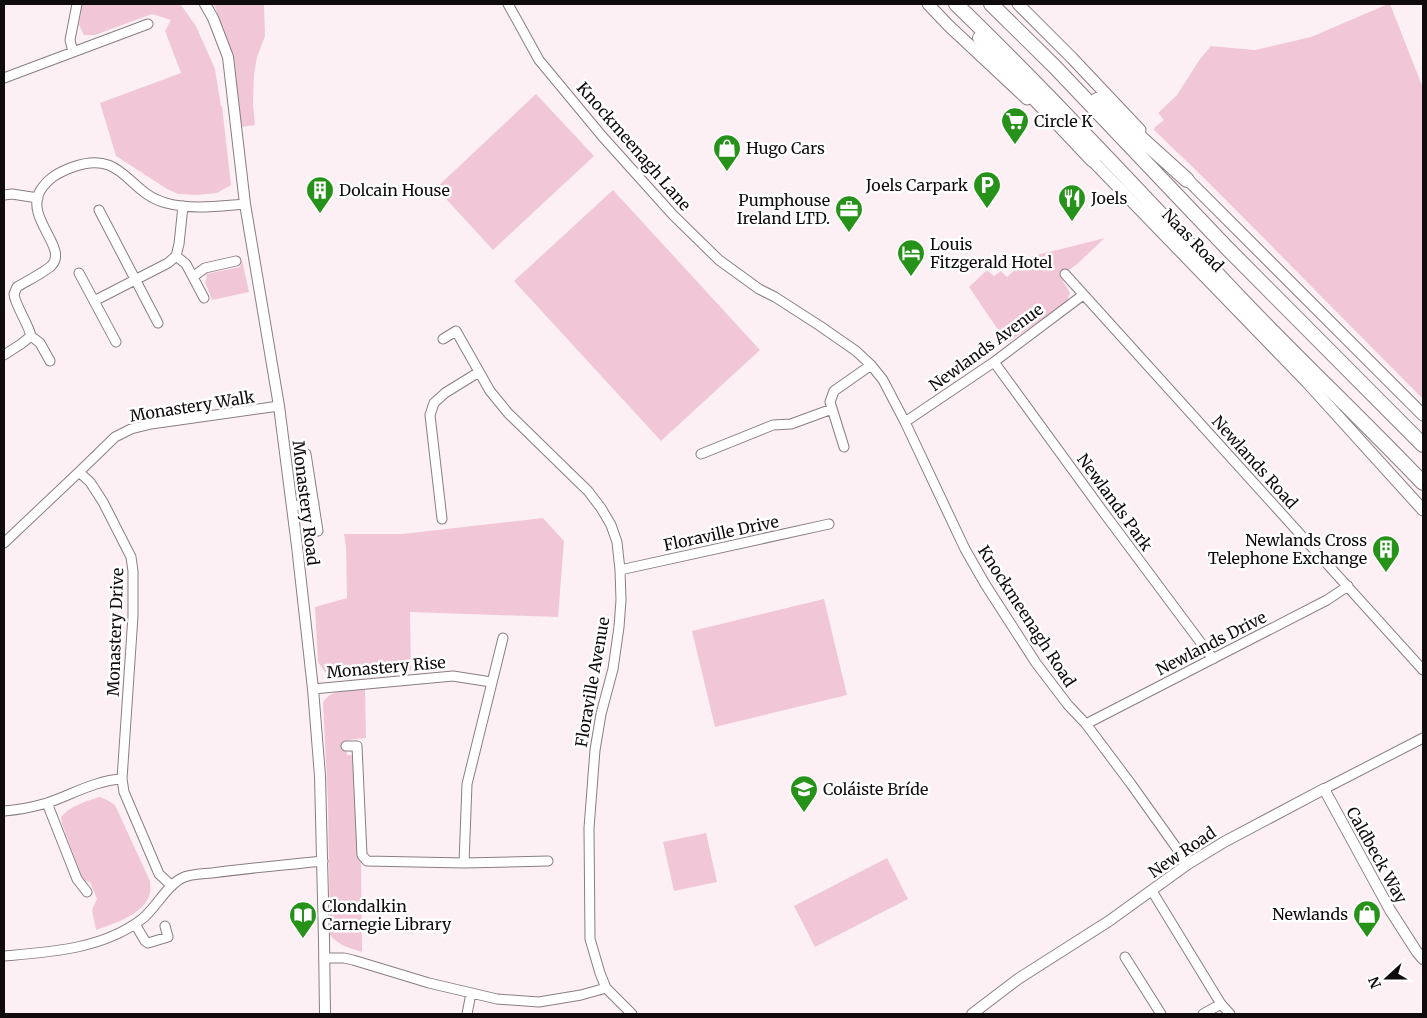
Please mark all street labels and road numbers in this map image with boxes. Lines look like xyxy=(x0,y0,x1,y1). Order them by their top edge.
street label: Knockmeenagh Lane xyxy=(573,78,695,214)
street label: Naas Road xyxy=(1158,204,1228,276)
street label: Newlands Avenue xyxy=(925,299,1047,395)
street label: Monastery Walk xyxy=(128,386,257,426)
street label: Newlands Road xyxy=(1208,411,1302,513)
street label: Monastery Road xyxy=(288,439,324,567)
street label: Newlands Park xyxy=(1073,450,1157,555)
street label: Floraville Drive xyxy=(662,511,780,555)
street label: Knockmeenagh Road xyxy=(974,542,1080,691)
street label: Monastery Drive xyxy=(103,567,127,697)
street label: Newlands Drive xyxy=(1152,607,1270,679)
street label: Floraville Avenue xyxy=(571,615,613,749)
street label: Monastery Rise xyxy=(326,652,446,682)
street label: Caldbeck Way xyxy=(1342,803,1412,907)
street label: New Road xyxy=(1145,822,1220,882)

